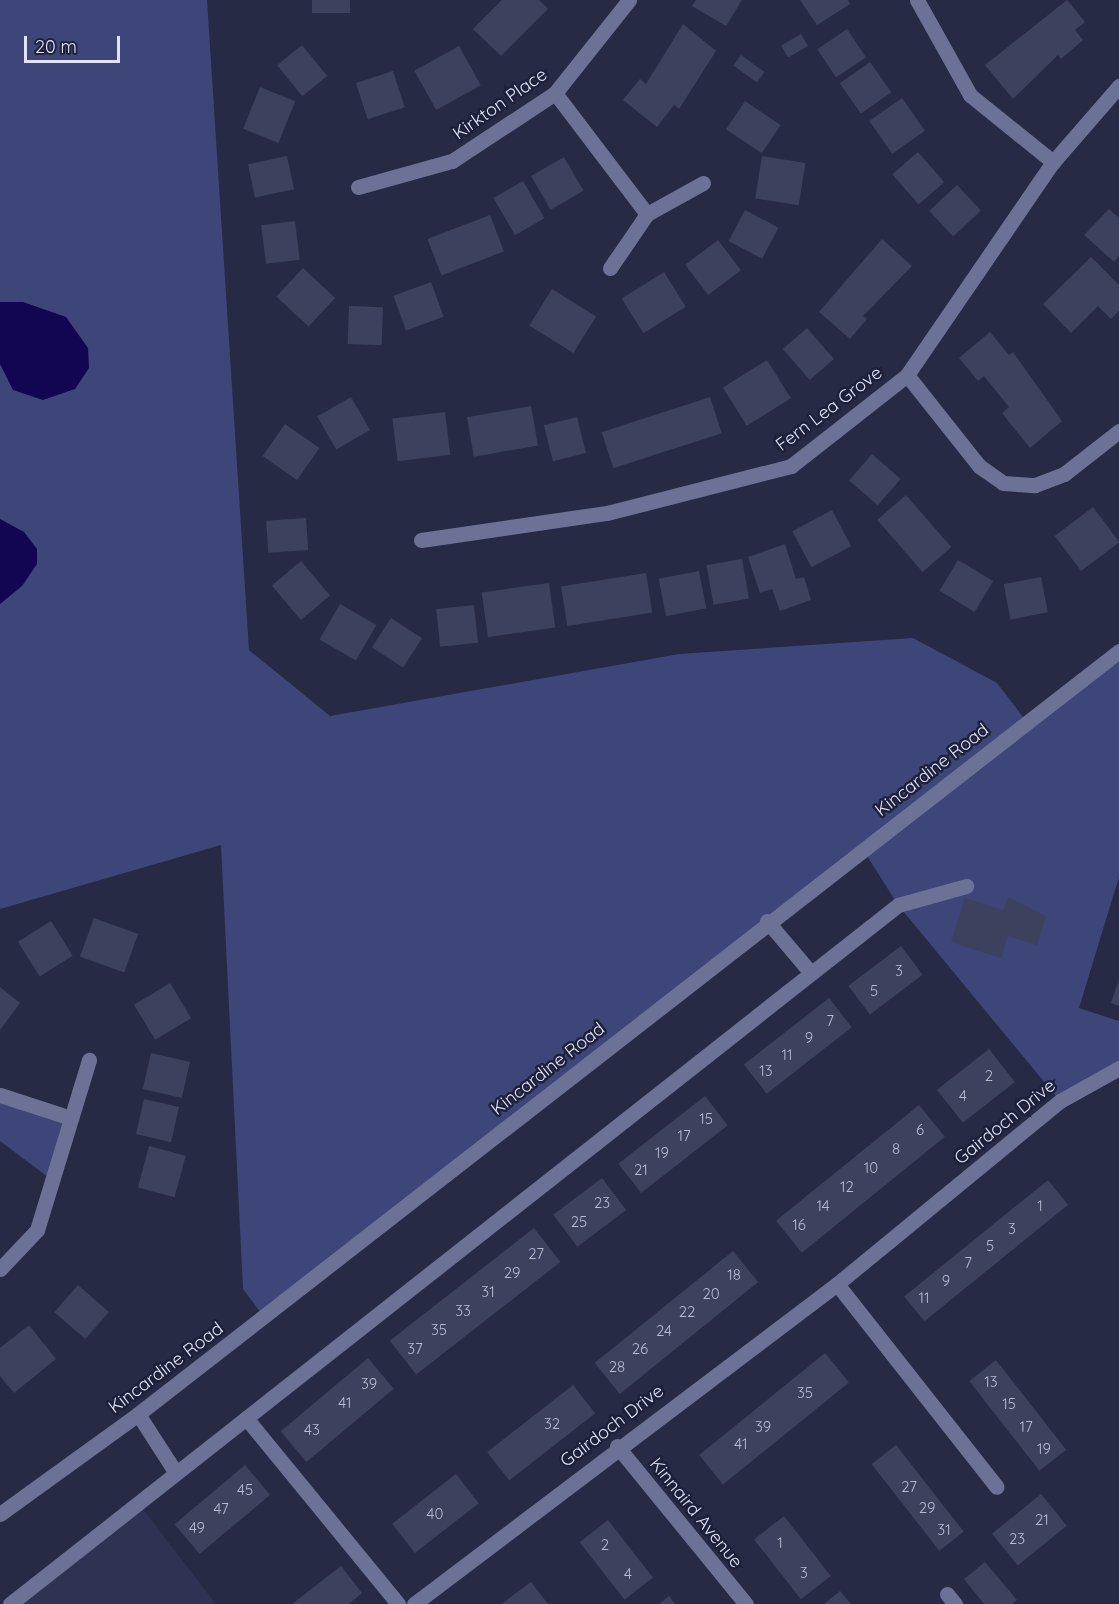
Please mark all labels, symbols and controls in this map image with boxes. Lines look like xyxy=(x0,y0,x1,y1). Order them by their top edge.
scale bar xyxy=(27,24,123,62)
text: 20 m xyxy=(35,35,77,58)
street label: Kirkton Place xyxy=(449,64,551,144)
street label: Fern Lea Grove xyxy=(772,362,886,456)
street label: Kincardine Road xyxy=(871,719,993,821)
house number: 3 xyxy=(895,962,903,980)
house number: 5 xyxy=(870,982,878,1000)
house number: 7 xyxy=(826,1012,834,1030)
street label: Kincardine Road xyxy=(487,1018,609,1120)
house number: 9 xyxy=(805,1029,813,1047)
house number: 11 xyxy=(781,1046,793,1064)
house number: 13 xyxy=(759,1062,773,1080)
house number: 2 xyxy=(985,1067,993,1085)
street label: Gairdoch Drive xyxy=(950,1075,1060,1169)
house number: 4 xyxy=(959,1087,967,1105)
house number: 15 xyxy=(699,1110,713,1128)
house number: 6 xyxy=(916,1121,924,1139)
house number: 17 xyxy=(677,1127,691,1145)
house number: 8 xyxy=(892,1140,900,1158)
house number: 19 xyxy=(655,1144,669,1162)
house number: 10 xyxy=(864,1159,878,1177)
house number: 21 xyxy=(634,1161,648,1179)
house number: 12 xyxy=(840,1178,854,1196)
house number: 23 xyxy=(594,1194,610,1212)
house number: 14 xyxy=(816,1197,830,1215)
house number: 1 xyxy=(1037,1197,1043,1215)
house number: 25 xyxy=(571,1213,587,1231)
house number: 16 xyxy=(792,1216,806,1234)
house number: 3 xyxy=(1008,1220,1016,1238)
house number: 5 xyxy=(986,1237,994,1255)
house number: 27 xyxy=(528,1245,544,1263)
house number: 7 xyxy=(964,1254,972,1272)
house number: 29 xyxy=(504,1264,520,1282)
house number: 18 xyxy=(727,1266,741,1284)
house number: 9 xyxy=(942,1272,950,1290)
house number: 31 xyxy=(481,1283,495,1301)
house number: 20 xyxy=(702,1285,720,1303)
house number: 11 xyxy=(918,1289,930,1307)
house number: 33 xyxy=(455,1302,471,1320)
house number: 22 xyxy=(679,1303,695,1321)
street label: Kincardine Road xyxy=(104,1318,228,1418)
house number: 35 xyxy=(431,1321,447,1339)
house number: 24 xyxy=(656,1322,672,1340)
house number: 37 xyxy=(407,1340,423,1358)
house number: 26 xyxy=(632,1340,648,1358)
house number: 28 xyxy=(609,1358,625,1376)
house number: 13 xyxy=(984,1373,998,1391)
house number: 39 xyxy=(361,1375,377,1393)
street label: Gairdoch Drive xyxy=(556,1380,668,1472)
house number: 35 xyxy=(797,1384,813,1402)
house number: 41 xyxy=(338,1394,352,1412)
house number: 15 xyxy=(1002,1395,1016,1413)
house number: 32 xyxy=(544,1415,560,1433)
house number: 39 xyxy=(755,1418,771,1436)
house number: 17 xyxy=(1019,1418,1033,1436)
house number: 43 xyxy=(304,1421,320,1439)
house number: 41 xyxy=(734,1435,748,1453)
house number: 19 xyxy=(1037,1440,1051,1458)
street label: Kinnaird Avenue xyxy=(645,1454,747,1572)
house number: 27 xyxy=(901,1478,917,1496)
house number: 45 xyxy=(237,1481,253,1499)
house number: 29 xyxy=(919,1499,935,1517)
house number: 47 xyxy=(213,1500,229,1518)
house number: 40 xyxy=(427,1505,443,1523)
house number: 21 xyxy=(1035,1511,1049,1529)
house number: 49 xyxy=(189,1519,205,1537)
house number: 31 xyxy=(937,1521,951,1539)
house number: 23 xyxy=(1009,1530,1025,1548)
house number: 1 xyxy=(777,1534,783,1552)
house number: 2 xyxy=(601,1536,609,1554)
house number: 3 xyxy=(800,1564,808,1582)
house number: 4 xyxy=(624,1565,632,1583)

